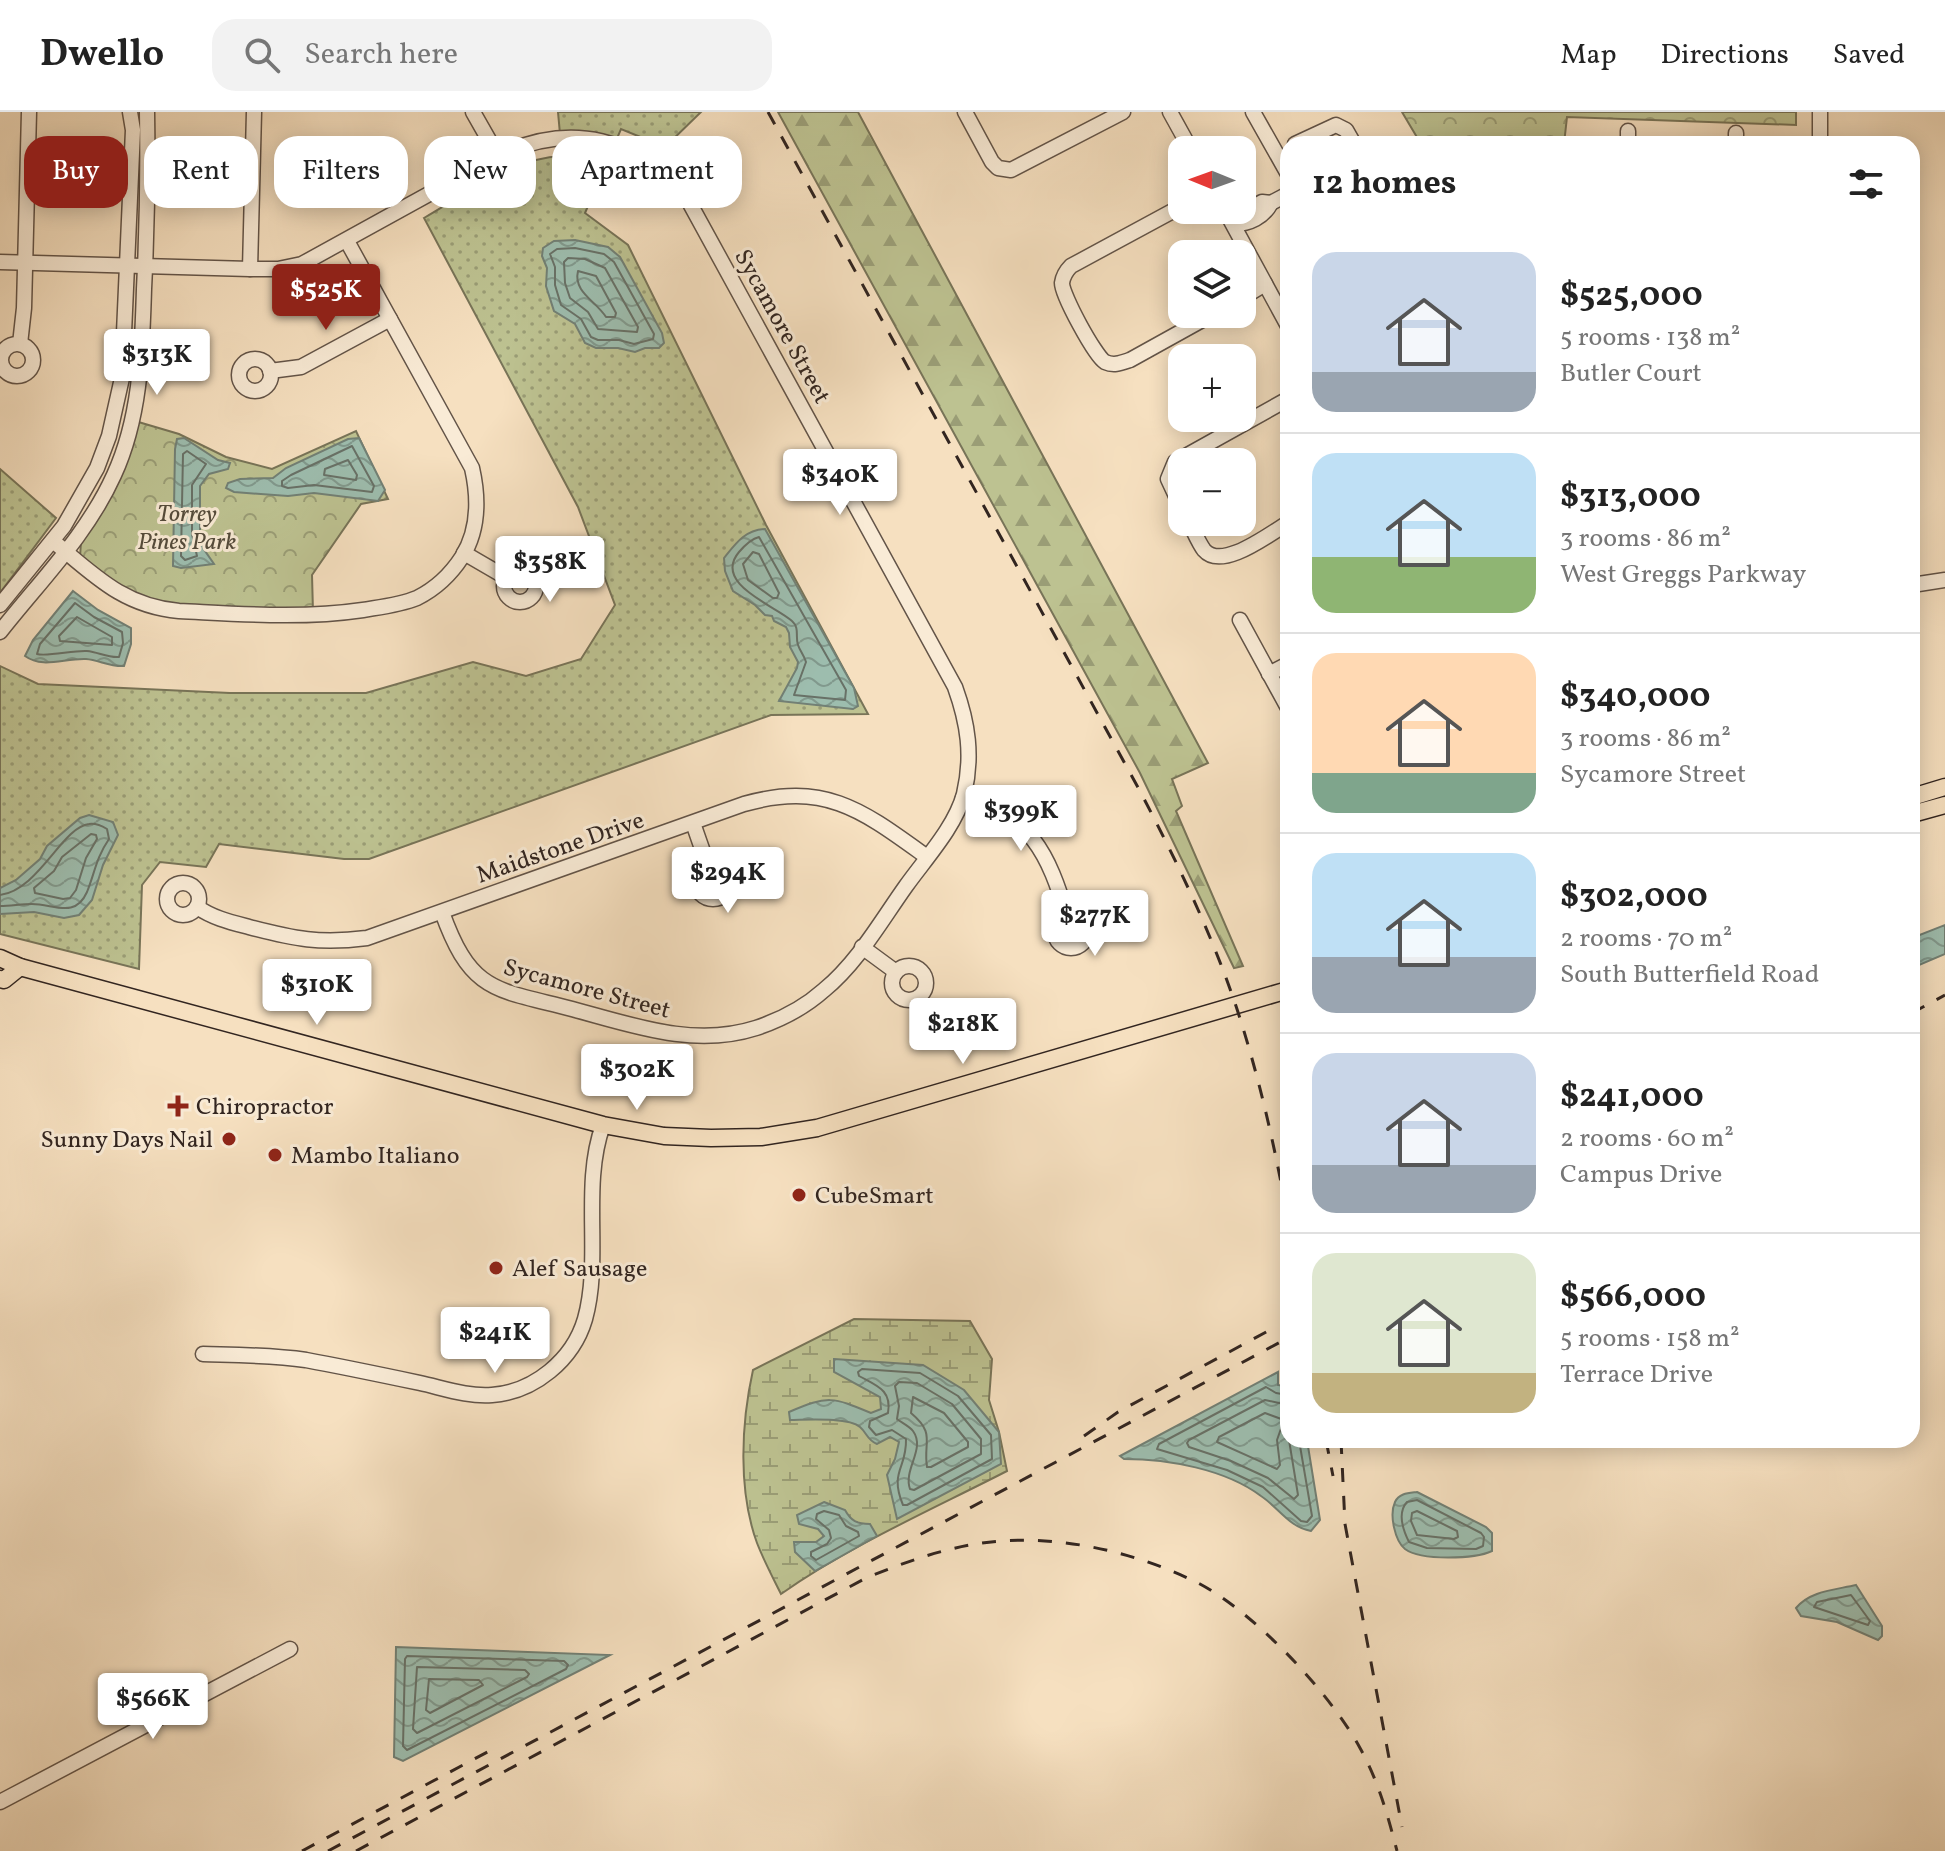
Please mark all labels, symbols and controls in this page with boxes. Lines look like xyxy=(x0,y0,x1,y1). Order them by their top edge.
search box xyxy=(212,19,772,91)
text: Dwello xyxy=(40,29,164,82)
icon: search xyxy=(240,33,284,77)
text: Search here xyxy=(304,34,458,76)
text: Map xyxy=(1561,36,1617,75)
text: Directions xyxy=(1661,36,1789,75)
text: Saved xyxy=(1833,36,1905,75)
chip: Buy xyxy=(24,136,128,208)
chip: Rent xyxy=(144,136,258,208)
chip: Filters xyxy=(274,136,408,208)
chip: New xyxy=(424,136,536,208)
chip: Apartment xyxy=(552,136,742,208)
north arrow xyxy=(1168,136,1256,224)
map controls xyxy=(1168,136,1256,536)
text: 12 homes xyxy=(1312,161,1456,208)
icon: filters xyxy=(1844,162,1888,206)
button: layers xyxy=(1168,240,1256,328)
street label: Sycamore Street xyxy=(725,244,838,410)
pin: $525K xyxy=(270,264,382,332)
text: $525K xyxy=(290,272,362,308)
text: $525,000 xyxy=(1560,273,1703,320)
icon: home xyxy=(1376,284,1472,380)
text: 5 rooms · 138 m² xyxy=(1560,320,1740,356)
pin: $313K xyxy=(101,329,213,397)
text: $313K xyxy=(122,337,192,373)
button: + xyxy=(1168,344,1256,432)
text: Butler Court xyxy=(1560,356,1702,392)
button: − xyxy=(1168,448,1256,536)
pin: $340K xyxy=(784,449,896,517)
text: $340K xyxy=(801,457,879,493)
text: $313,000 xyxy=(1560,474,1701,521)
icon: home xyxy=(1376,485,1472,581)
park label: Torrey Pines Park xyxy=(138,498,236,560)
text: 3 rooms · 86 m² xyxy=(1560,521,1731,557)
pin: $358K xyxy=(494,536,606,604)
text: $358K xyxy=(513,544,587,580)
text: West Greggs Parkway xyxy=(1560,557,1806,593)
text: $340,000 xyxy=(1560,674,1711,721)
icon: home xyxy=(1376,685,1472,781)
text: 3 rooms · 86 m² xyxy=(1560,721,1731,757)
text: Sycamore Street xyxy=(1560,757,1746,793)
pin: $399K xyxy=(965,785,1077,853)
text: $399K xyxy=(983,793,1059,829)
street label: Maidstone Drive xyxy=(472,804,649,894)
pin: $294K xyxy=(672,847,784,915)
text: $294K xyxy=(690,855,766,891)
text: $302,000 xyxy=(1560,874,1708,921)
icon: home xyxy=(1376,885,1472,981)
pin: $277K xyxy=(1039,890,1151,958)
text: $277K xyxy=(1059,898,1131,934)
text: 2 rooms · 70 m² xyxy=(1560,921,1732,957)
street label: Sycamore Street xyxy=(499,951,674,1029)
text: South Butterfield Road xyxy=(1560,957,1819,993)
pin: $310K xyxy=(261,959,373,1027)
text: $310K xyxy=(280,967,354,1003)
pin: $218K xyxy=(907,998,1019,1066)
text: $218K xyxy=(927,1006,999,1042)
pin: $302K xyxy=(581,1044,693,1112)
text: $302K xyxy=(599,1052,675,1088)
text: $241,000 xyxy=(1560,1074,1704,1121)
icon: home xyxy=(1376,1085,1472,1181)
place label: Chiropractor xyxy=(196,1091,334,1125)
marker: Chiropractor xyxy=(167,1095,189,1117)
text: 2 rooms · 60 m² xyxy=(1560,1121,1734,1157)
place label: Sunny Days Nail xyxy=(40,1124,213,1158)
marker: Sunny Days Nail xyxy=(220,1130,238,1148)
place label: Mambo Italiano xyxy=(291,1140,460,1174)
marker: Mambo Italiano xyxy=(266,1146,284,1164)
text: Campus Drive xyxy=(1560,1157,1722,1193)
place label: CubeSmart xyxy=(815,1180,934,1214)
marker: CubeSmart xyxy=(790,1186,808,1204)
place label: Alef Sausage xyxy=(512,1253,647,1287)
marker: Alef Sausage xyxy=(487,1259,505,1277)
text: $566,000 xyxy=(1560,1274,1706,1321)
icon: home xyxy=(1376,1285,1472,1381)
pin: $241K xyxy=(439,1307,551,1375)
text: $241K xyxy=(459,1315,531,1351)
text: 5 rooms · 158 m² xyxy=(1560,1321,1740,1357)
text: Terrace Drive xyxy=(1560,1357,1713,1393)
pin: $566K xyxy=(97,1673,209,1741)
text: $566K xyxy=(116,1681,190,1717)

